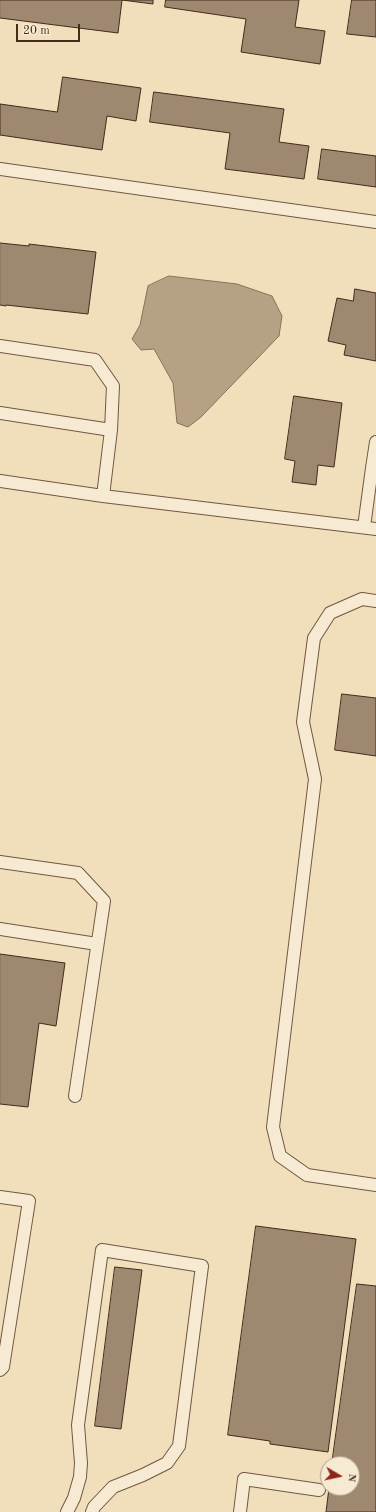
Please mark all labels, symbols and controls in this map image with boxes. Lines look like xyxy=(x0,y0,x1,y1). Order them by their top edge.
scale bar xyxy=(18,16,82,42)
text: 20 m xyxy=(23,25,50,37)
north arrow xyxy=(320,1456,360,1496)
text: N xyxy=(345,1473,357,1483)

